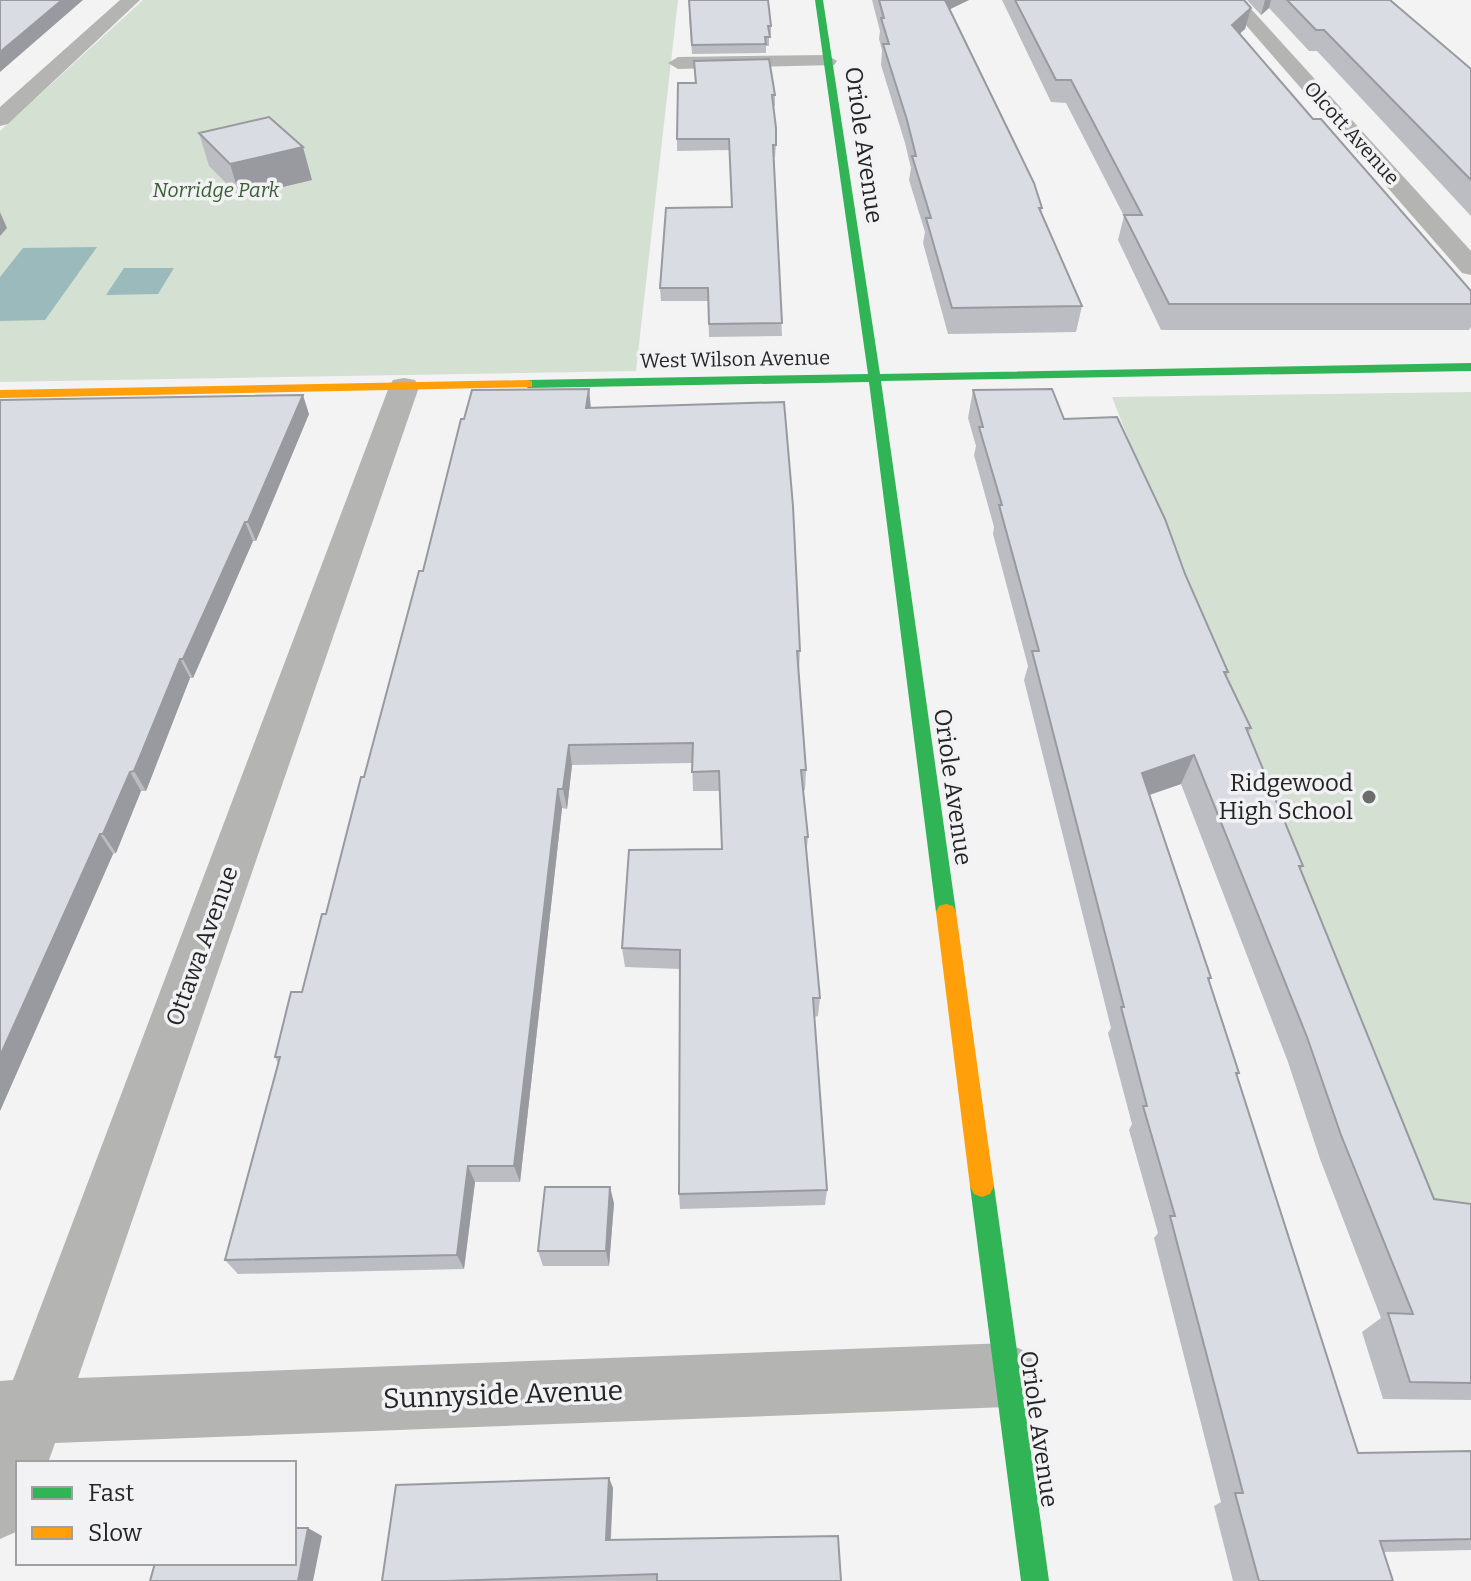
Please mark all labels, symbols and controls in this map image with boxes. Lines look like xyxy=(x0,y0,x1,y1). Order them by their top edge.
street label: Oriole Avenue xyxy=(839,65,889,225)
street label: Olcott Avenue xyxy=(1299,76,1405,190)
park label: Norridge Park xyxy=(153,178,280,202)
street label: West Wilson Avenue xyxy=(640,345,830,373)
street label: Oriole Avenue xyxy=(928,707,978,867)
place label: Ridgewood High School xyxy=(1219,769,1353,825)
marker: Ridgewood High School xyxy=(1360,788,1378,806)
street label: Ottawa Avenue xyxy=(160,862,244,1030)
street label: Oriole Avenue xyxy=(1014,1349,1064,1509)
street label: Sunnyside Avenue xyxy=(382,1374,624,1415)
legend xyxy=(16,1461,296,1565)
text: Fast xyxy=(88,1479,134,1507)
text: Slow xyxy=(88,1519,143,1547)

